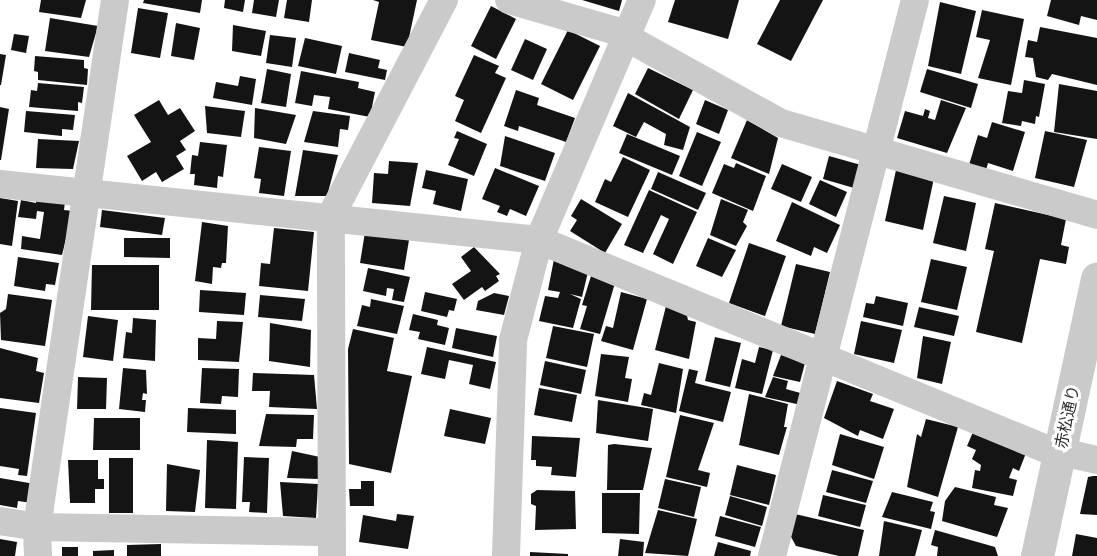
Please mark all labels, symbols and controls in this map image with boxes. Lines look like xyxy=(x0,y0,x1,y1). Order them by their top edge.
street label: 赤松通り xyxy=(1052,384,1084,450)

